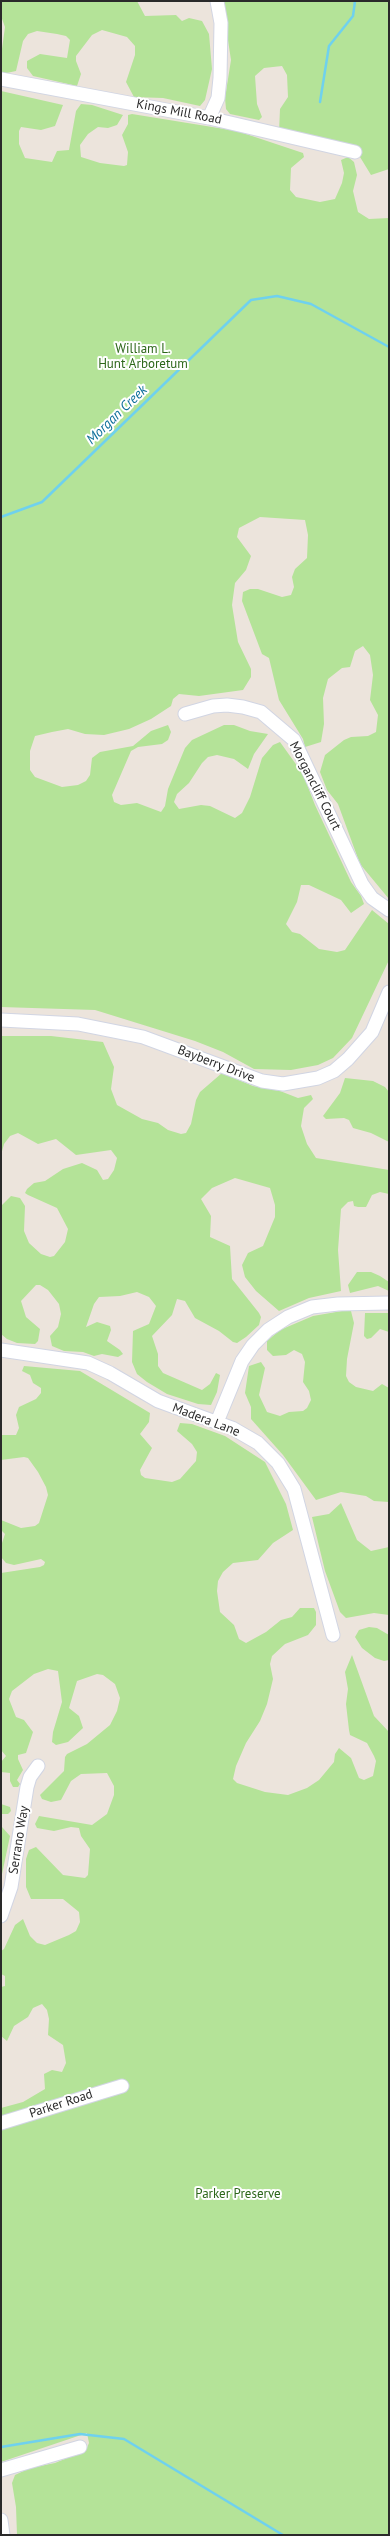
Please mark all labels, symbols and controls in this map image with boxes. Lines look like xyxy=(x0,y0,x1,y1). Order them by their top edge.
street label: Kings Mill Road xyxy=(135,96,223,128)
park label: William L. Hunt Arboretum xyxy=(98,341,188,372)
water label: Morgan Creek xyxy=(83,382,151,448)
street label: Morgancliff Court xyxy=(286,739,344,833)
street label: Bayberry Drive xyxy=(175,1042,257,1086)
street label: Madera Lane xyxy=(170,1400,242,1440)
street label: Serrano Way xyxy=(6,1805,32,1875)
street label: Parker Road xyxy=(27,2086,95,2122)
park label: Parker Preserve xyxy=(195,2186,281,2202)

